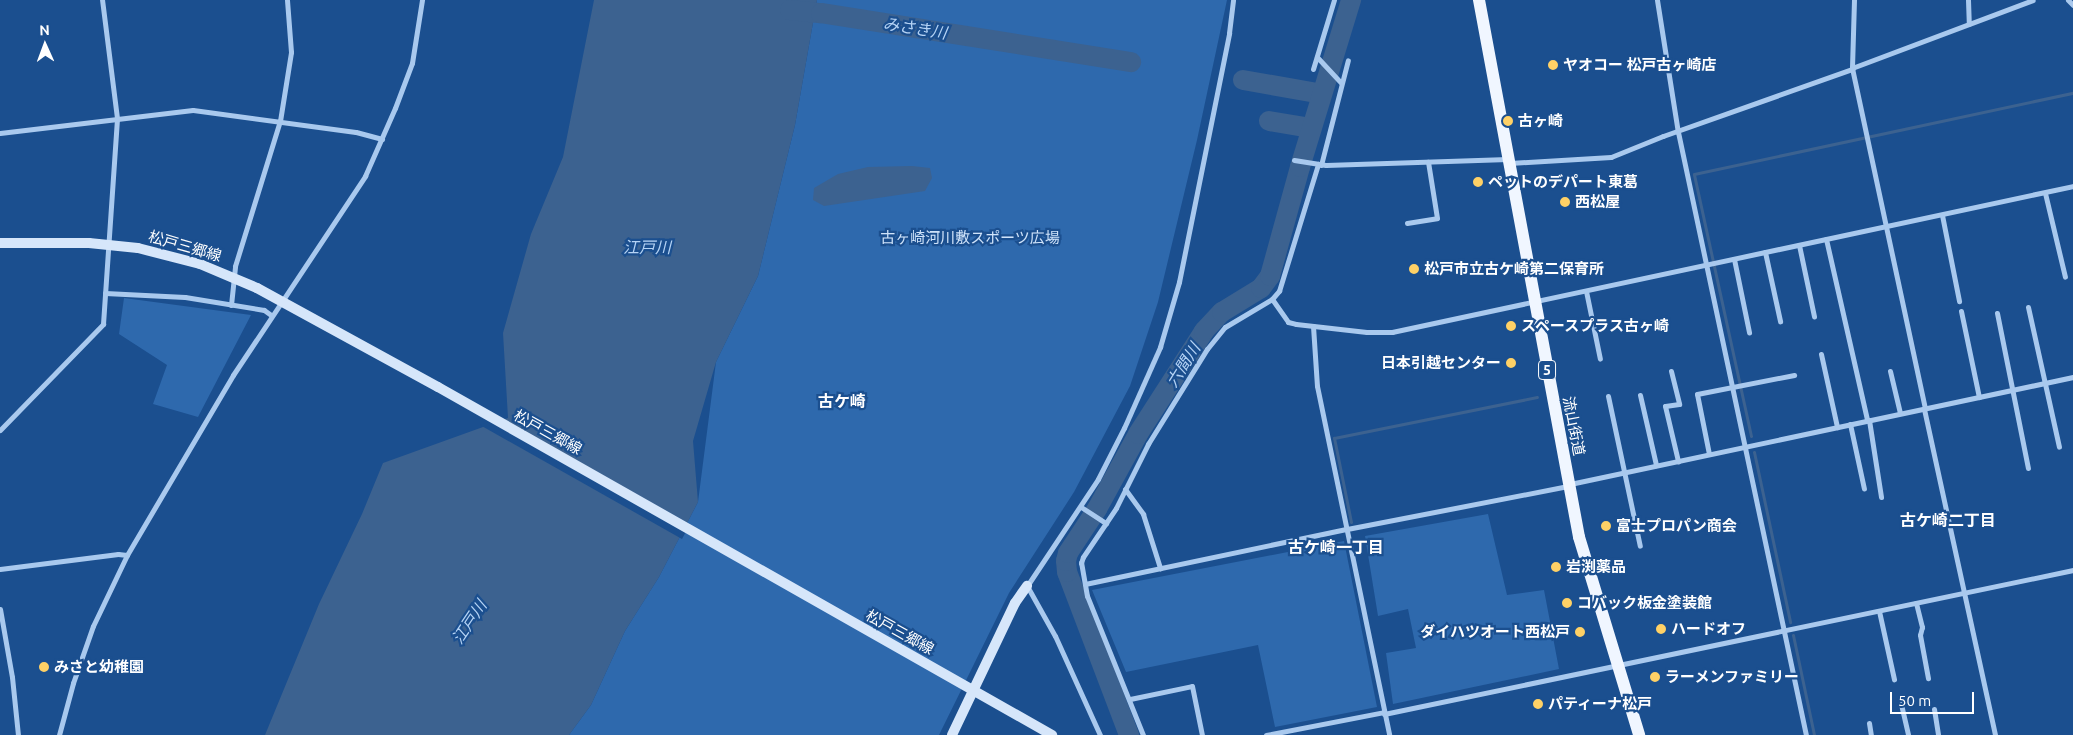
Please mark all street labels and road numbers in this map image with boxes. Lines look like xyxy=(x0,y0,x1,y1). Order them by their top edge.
street label: 松戸三郷線 xyxy=(146,227,224,265)
road number: 5 xyxy=(1537,358,1557,382)
street label: 流山街道 xyxy=(1559,395,1589,457)
street label: 松戸三郷線 xyxy=(511,406,585,458)
street label: 松戸三郷線 xyxy=(863,606,937,658)

